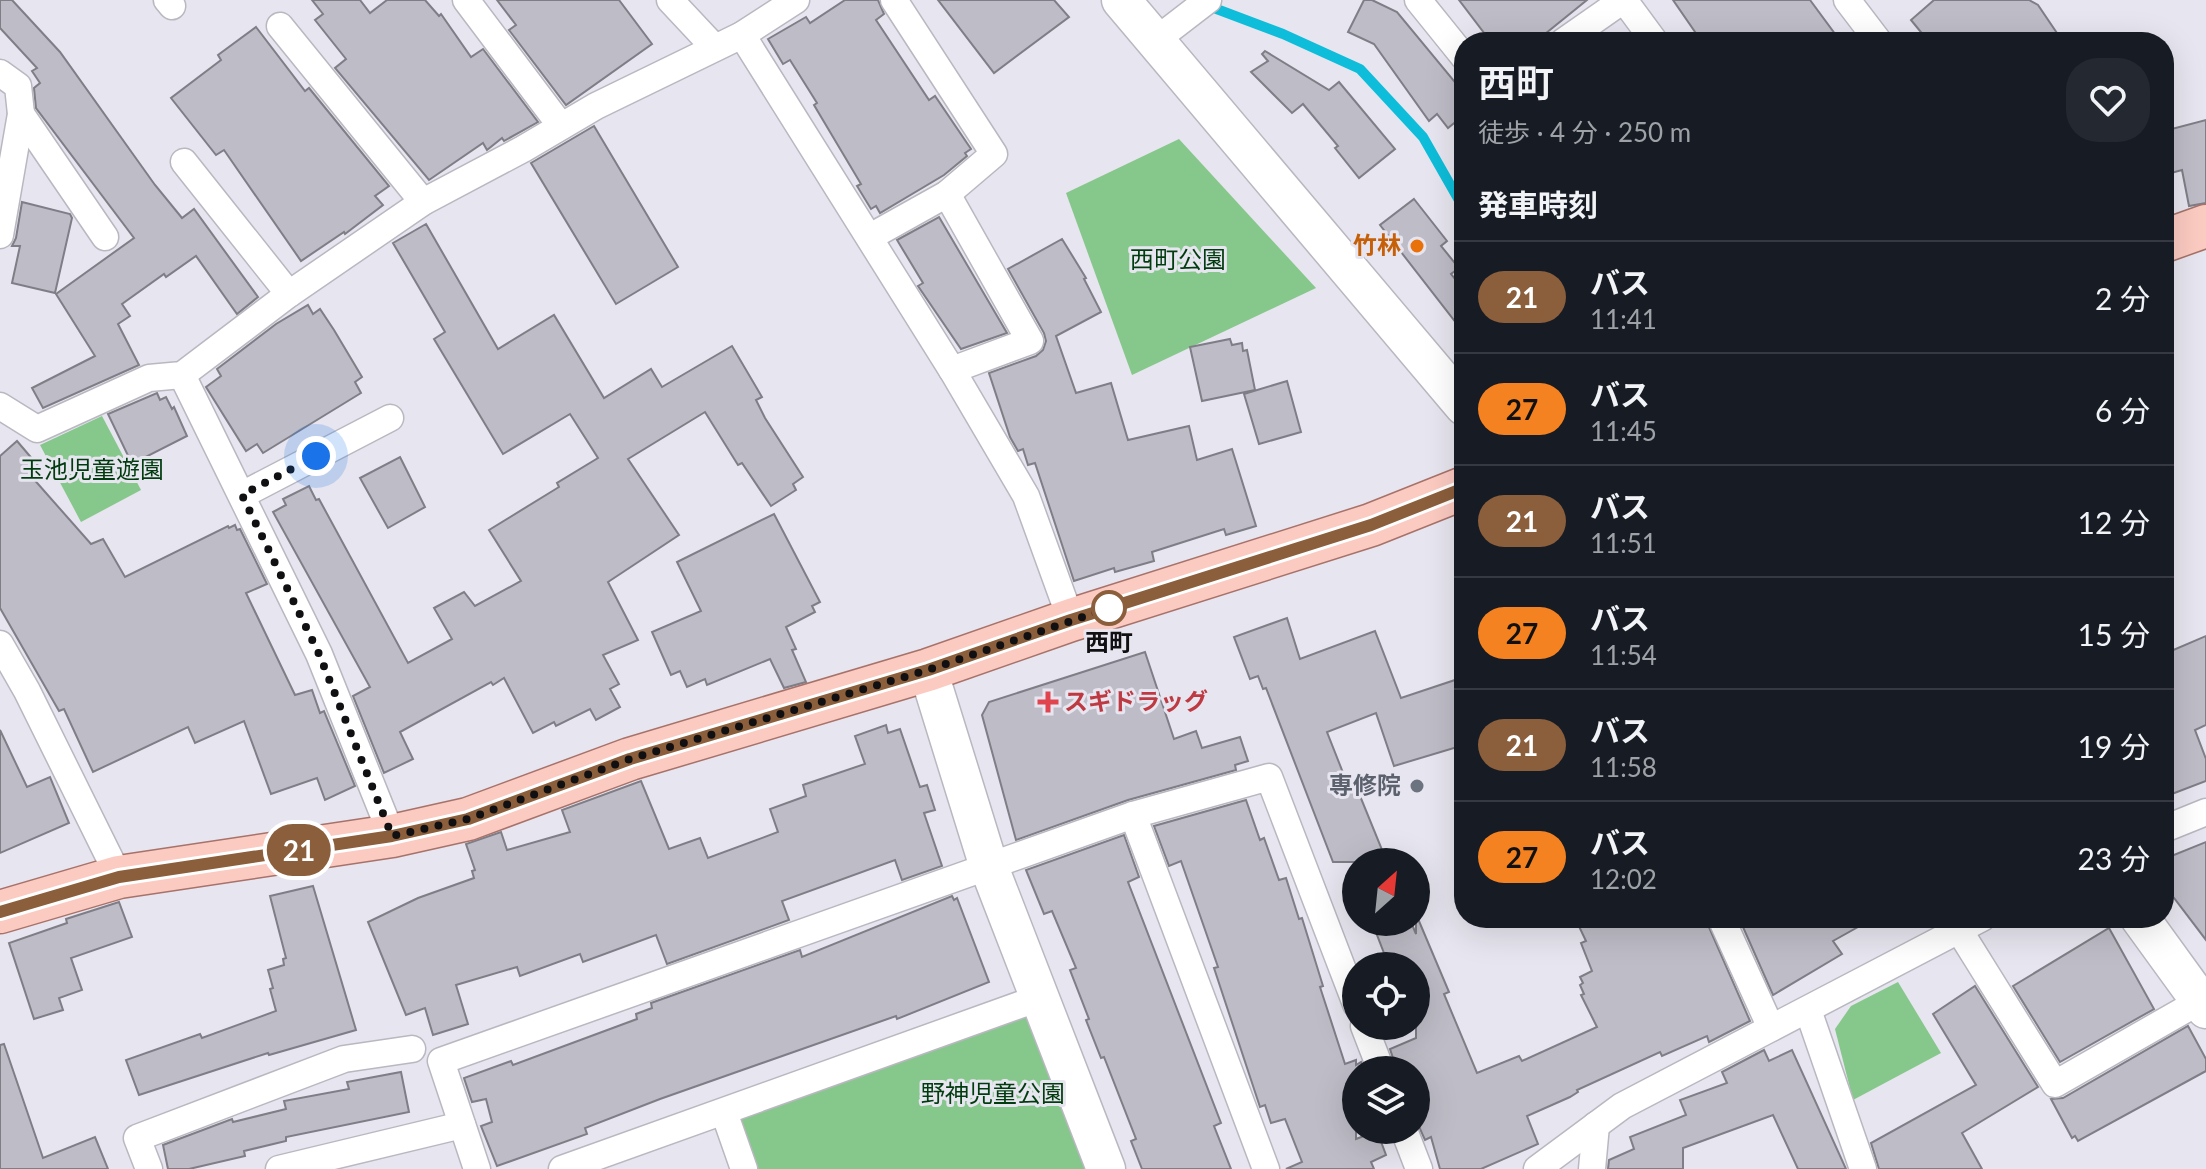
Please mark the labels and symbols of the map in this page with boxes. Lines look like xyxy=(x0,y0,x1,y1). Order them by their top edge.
place label: 竹林 xyxy=(1353,230,1401,259)
marker: 竹林 xyxy=(1408,237,1426,255)
park label: 西町公園 xyxy=(1130,244,1226,273)
your location xyxy=(296,436,336,476)
park label: 玉池児童遊園 xyxy=(20,454,164,483)
marker: 西町 xyxy=(1092,591,1126,625)
place label: 西町 xyxy=(1085,627,1133,656)
place label: スギドラッグ xyxy=(1064,686,1208,715)
marker: スギドラッグ xyxy=(1039,693,1057,711)
place label: 専修院 xyxy=(1329,770,1401,799)
marker: 専修院 xyxy=(1408,777,1426,795)
line badge: 21 xyxy=(263,824,335,876)
north arrow xyxy=(1342,848,1430,936)
park label: 野神児童公園 xyxy=(921,1078,1065,1107)

